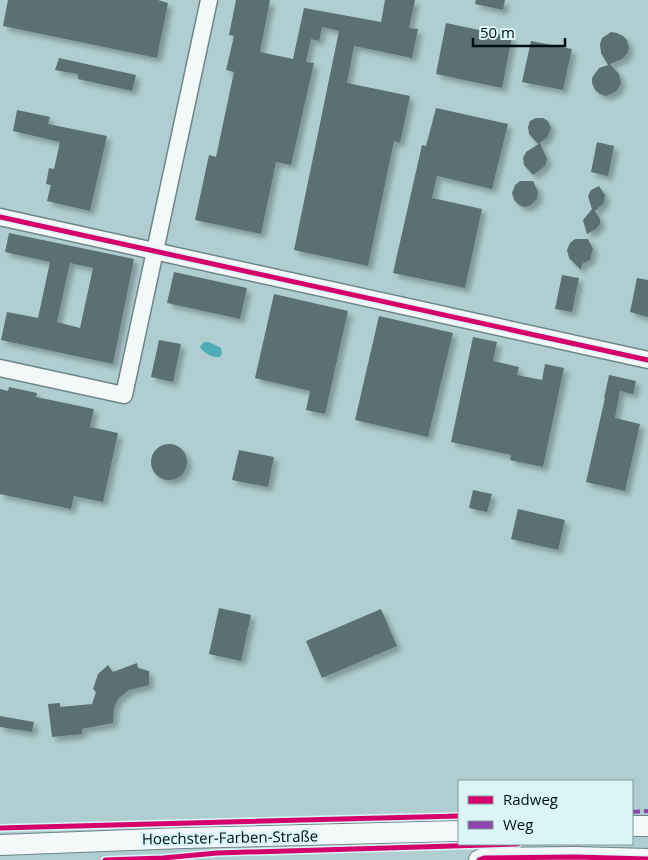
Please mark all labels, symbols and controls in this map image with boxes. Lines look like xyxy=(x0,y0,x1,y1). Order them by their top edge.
scale bar xyxy=(473,15,566,47)
text: 50 m xyxy=(480,22,515,42)
legend xyxy=(458,780,633,845)
text: Radweg xyxy=(503,789,558,809)
text: Weg xyxy=(503,814,533,834)
street label: Hoechster-Farben-Straße xyxy=(142,825,318,849)

